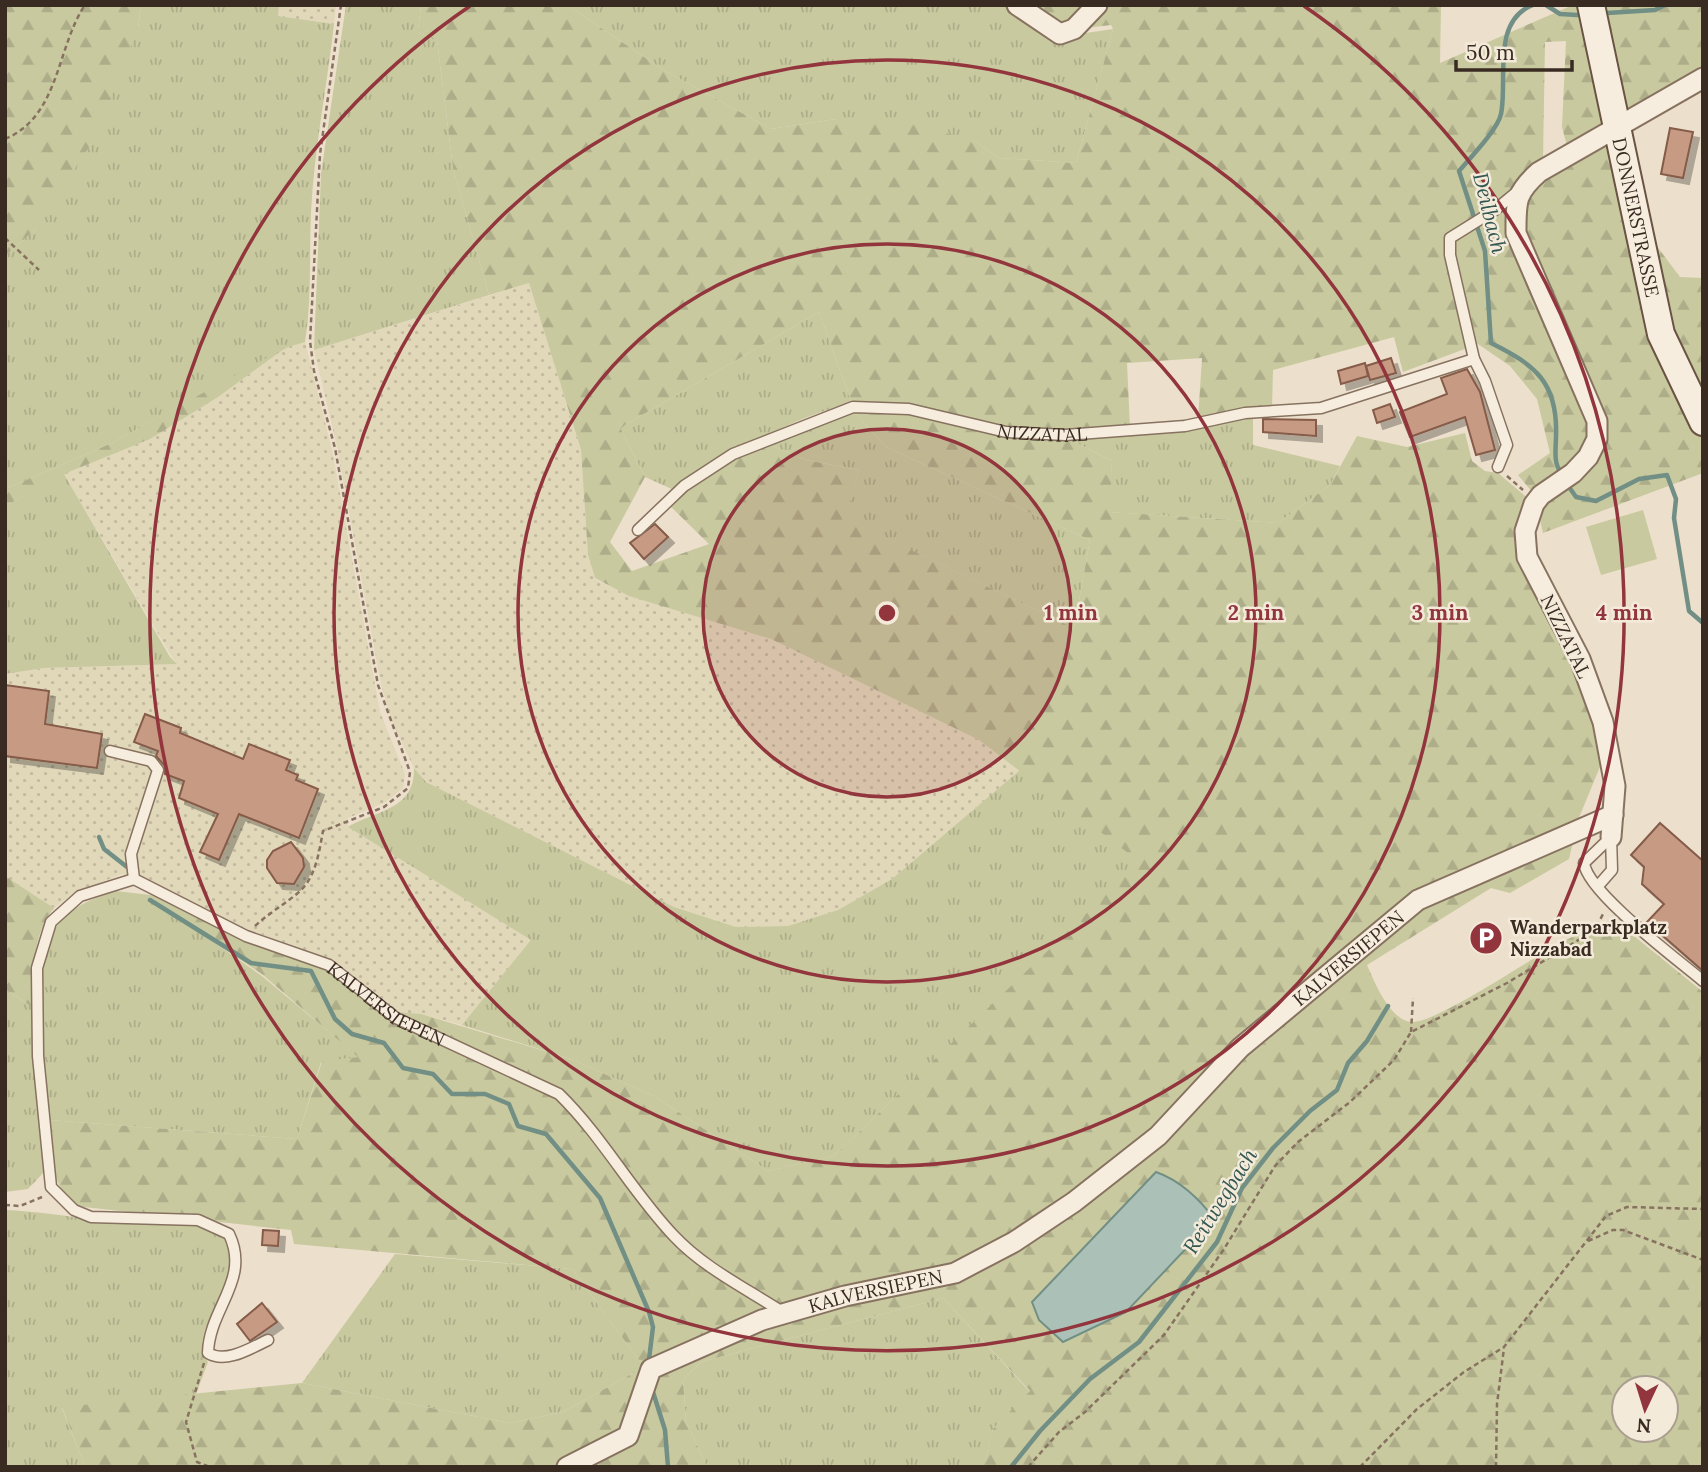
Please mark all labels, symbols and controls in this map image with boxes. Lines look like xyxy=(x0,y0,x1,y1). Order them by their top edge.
scale bar xyxy=(1456,28,1572,72)
text: 50 m xyxy=(1466,39,1515,66)
street label: DONNERSTRASSE xyxy=(1607,135,1665,299)
water label: Deilbach xyxy=(1467,170,1513,256)
street label: NIZZATAL xyxy=(995,418,1088,447)
street label: NIZZATAL xyxy=(1535,590,1597,682)
text: 1 min xyxy=(1044,599,1098,626)
text: 2 min xyxy=(1228,599,1284,626)
text: 3 min xyxy=(1412,599,1468,626)
text: 4 min xyxy=(1596,599,1652,626)
centre of rings xyxy=(875,601,899,625)
street label: KALVERSIEPEN xyxy=(1288,905,1409,1011)
place label: Wanderparkplatz Nizzabad xyxy=(1510,915,1667,961)
parking icon: Wanderparkplatz Nizzabad xyxy=(1467,919,1505,957)
street label: KALVERSIEPEN xyxy=(322,956,449,1051)
water label: Reitwegbach xyxy=(1177,1143,1263,1259)
street label: KALVERSIEPEN xyxy=(805,1264,945,1318)
north arrow xyxy=(1610,1374,1680,1444)
text: N xyxy=(1635,1413,1652,1438)

